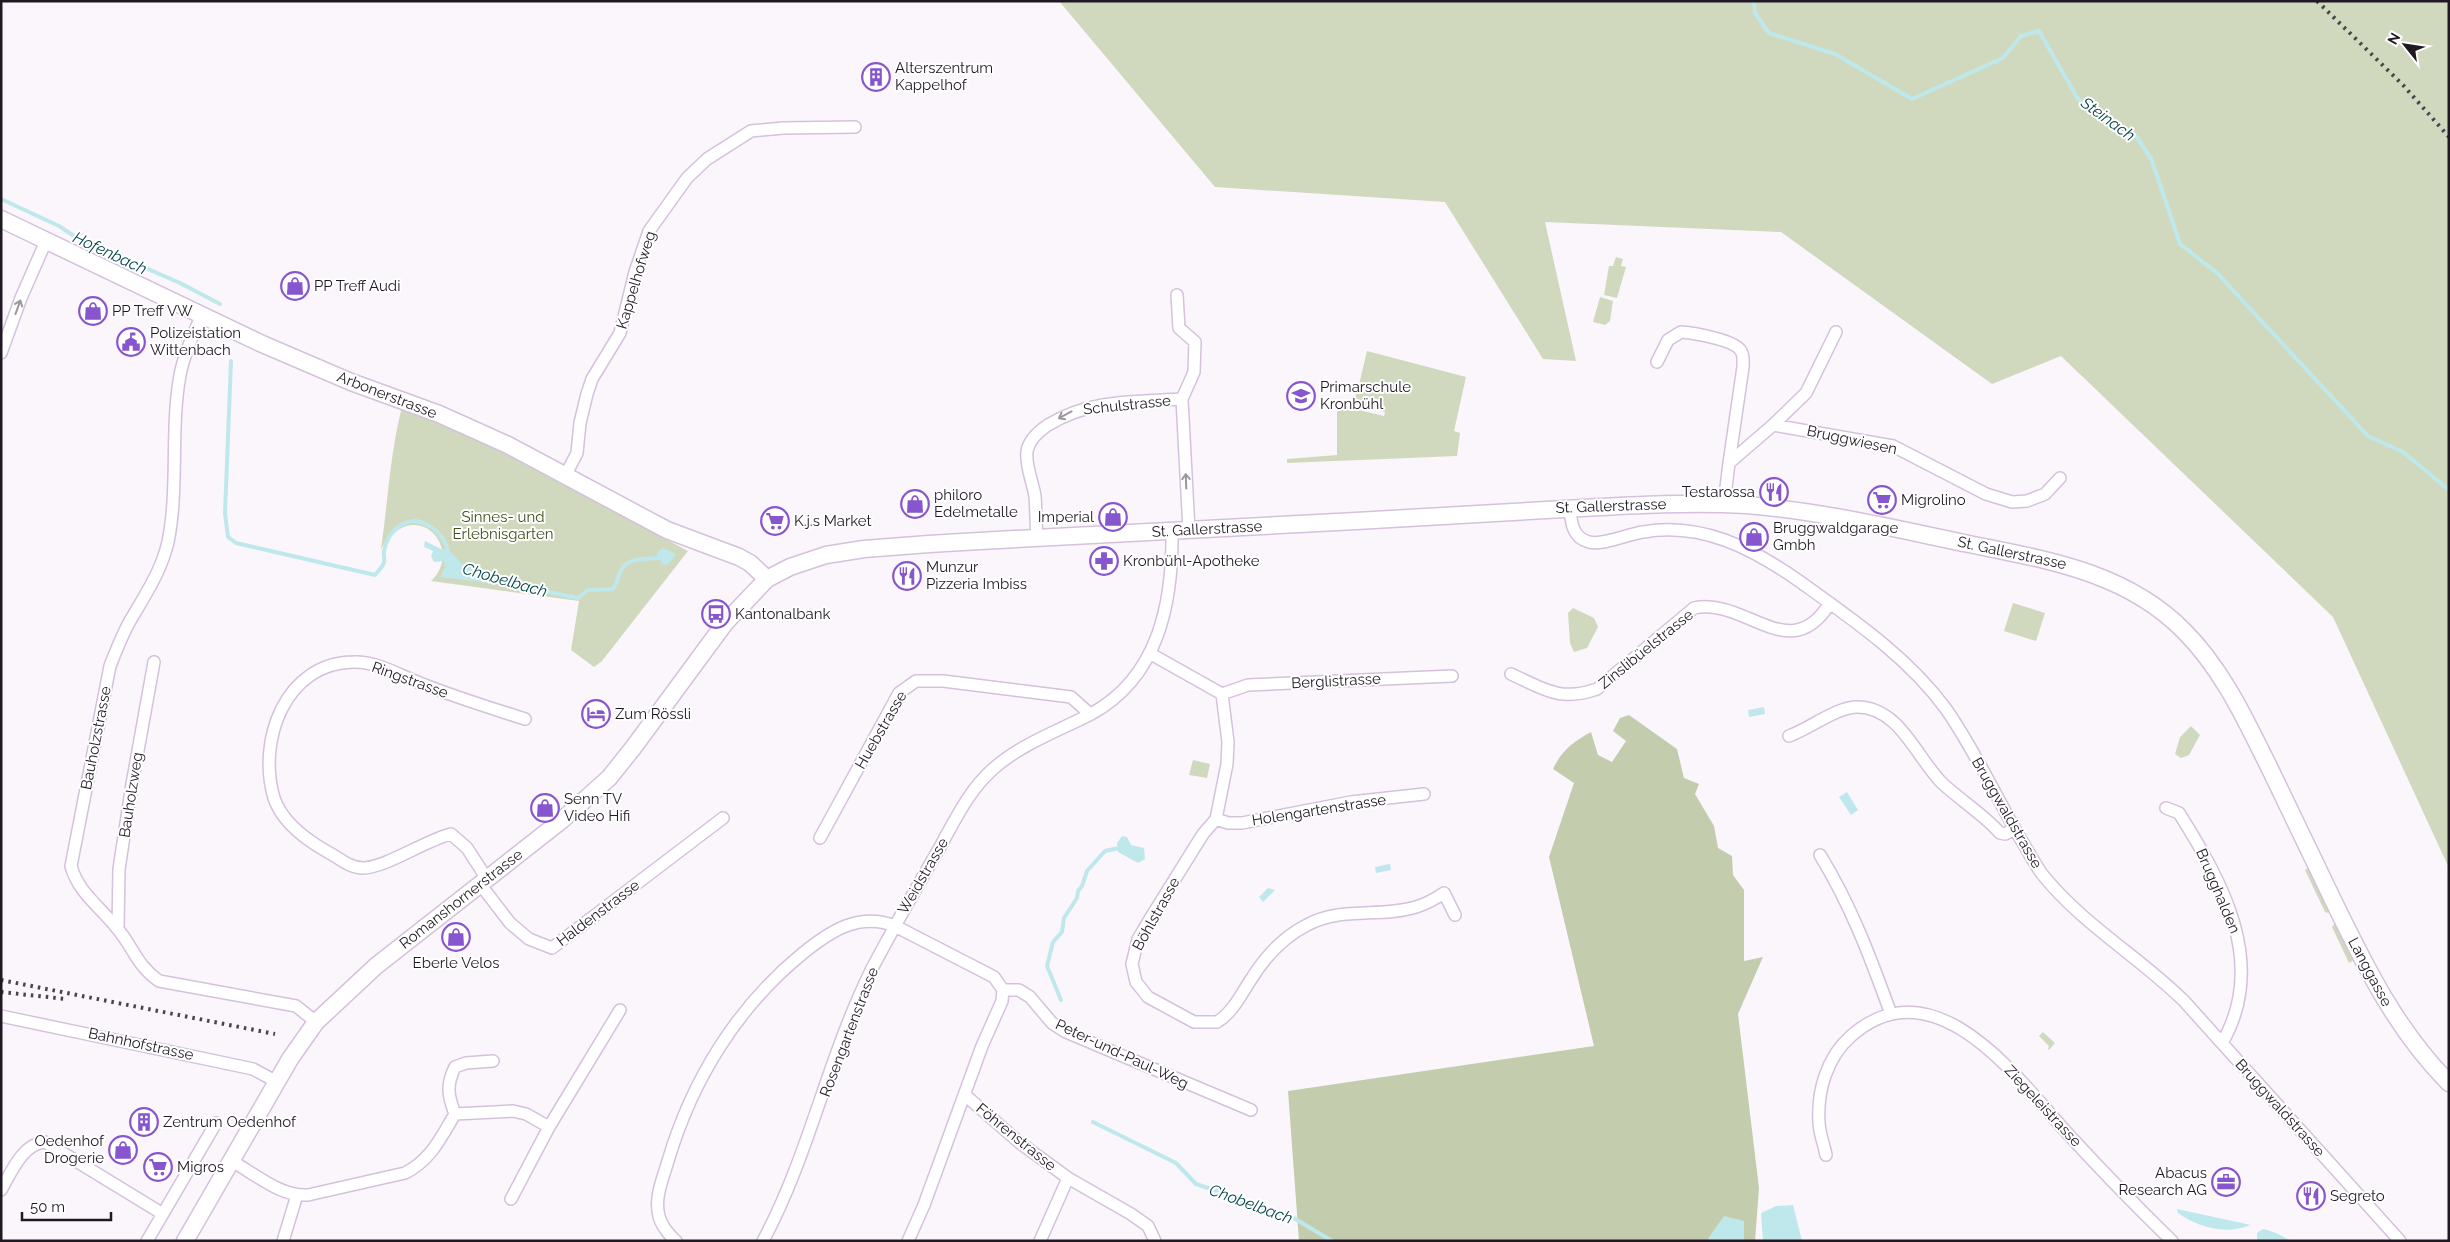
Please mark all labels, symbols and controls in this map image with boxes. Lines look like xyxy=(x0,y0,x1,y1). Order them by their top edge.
north arrow xyxy=(2380,20,2430,70)
text: N xyxy=(2384,30,2403,47)
place label: Alterszentrum Kappelhof xyxy=(895,59,993,94)
building icon: Alterszentrum Kappelhof xyxy=(861,62,891,92)
water label: Steinach xyxy=(2076,92,2139,145)
water label: Hofenbach xyxy=(70,228,150,278)
street label: Kappelhofweg xyxy=(613,229,659,331)
shop icon: PP Treff Audi xyxy=(280,271,310,301)
place label: PP Treff Audi xyxy=(314,277,400,295)
shop icon: PP Treff VW xyxy=(78,296,108,326)
one-way arrow xyxy=(13,300,23,315)
place label: PP Treff VW xyxy=(112,302,193,320)
place label: Polizeistation Wittenbach xyxy=(150,324,241,359)
public building icon: Polizeistation Wittenbach xyxy=(116,327,146,357)
street label: Arbonerstrasse xyxy=(335,368,440,422)
place label: Primarschule Kronbühl xyxy=(1320,378,1411,413)
school or university icon: Primarschule Kronbühl xyxy=(1286,381,1316,411)
street label: Schulstrasse xyxy=(1082,391,1172,419)
one-way arrow xyxy=(1058,411,1073,420)
street label: Bruggwiesen xyxy=(1805,422,1899,458)
one-way arrow xyxy=(1182,474,1191,490)
restaurant icon: Testarossa xyxy=(1759,477,1789,507)
place label: Testarossa xyxy=(1682,483,1755,501)
supermarket icon: Migrolino xyxy=(1867,485,1897,515)
place label: philoro Edelmetalle xyxy=(934,486,1018,521)
shop icon: philoro Edelmetalle xyxy=(900,489,930,519)
place label: Migrolino xyxy=(1901,491,1966,509)
street label: St. Gallerstrasse xyxy=(1555,495,1667,517)
shop icon: Imperial xyxy=(1098,502,1128,532)
supermarket icon: K.j.s Market xyxy=(760,506,790,536)
park label: Sinnes- und Erlebnisgarten xyxy=(453,508,553,543)
place label: Imperial xyxy=(1038,508,1095,526)
place label: K.j.s Market xyxy=(794,512,872,530)
street label: St. Gallerstrasse xyxy=(1151,517,1263,541)
place label: Bruggwaldgarage Gmbh xyxy=(1773,519,1898,554)
shop icon: Bruggwaldgarage Gmbh xyxy=(1739,522,1769,552)
street label: St. Gallerstrasse xyxy=(1956,533,2068,573)
pharmacy icon: Kronbühl-Apotheke xyxy=(1089,546,1119,576)
place label: Kronbühl-Apotheke xyxy=(1123,552,1260,570)
place label: Munzur Pizzeria Imbiss xyxy=(926,558,1027,593)
water label: Chobelbach xyxy=(460,559,550,601)
restaurant icon: Munzur Pizzeria Imbiss xyxy=(892,561,922,591)
bus stop icon: Kantonalbank xyxy=(701,599,731,629)
place label: Kantonalbank xyxy=(735,605,830,623)
street label: Zinslibüelstrasse xyxy=(1595,605,1697,693)
street label: Ringstrasse xyxy=(369,658,451,702)
street label: Berglistrasse xyxy=(1291,670,1381,692)
street label: Bauholzstrasse xyxy=(77,684,115,791)
street label: Huebstrasse xyxy=(851,688,911,772)
hotel icon: Zum Rössli xyxy=(581,699,611,729)
place label: Zum Rössli xyxy=(615,705,691,723)
street label: Bauholzweg xyxy=(115,751,147,839)
street label: Bruggwaldstrasse xyxy=(1968,754,2046,872)
place label: Senn TV Video Hifi xyxy=(564,790,630,825)
street label: Holengartenstrasse xyxy=(1251,790,1388,829)
shop icon: Senn TV Video Hifi xyxy=(530,793,560,823)
street label: Weidstrasse xyxy=(894,835,952,917)
street label: Romanshornerstrasse xyxy=(396,845,526,953)
street label: Brugghalden xyxy=(2192,846,2244,936)
street label: Böhlstrasse xyxy=(1129,874,1184,954)
street label: Haldenstrasse xyxy=(553,876,643,950)
shop icon: Eberle Velos xyxy=(441,922,471,952)
street label: Langgasse xyxy=(2344,934,2396,1010)
place label: Eberle Velos xyxy=(413,954,499,972)
street label: Rosengartenstrasse xyxy=(816,964,882,1099)
street label: Peter-und-Paul-Weg xyxy=(1053,1015,1191,1093)
street label: Bahnhofstrasse xyxy=(87,1024,195,1064)
street label: Bruggwaldstrasse xyxy=(2231,1055,2329,1161)
street label: Ziegeleistrasse xyxy=(2001,1062,2085,1151)
street label: Föhrenstrasse xyxy=(972,1099,1060,1175)
building icon: Zentrum Oedenhof xyxy=(129,1107,159,1137)
place label: Zentrum Oedenhof xyxy=(163,1113,297,1131)
place label: Oedenhof Drogerie xyxy=(35,1132,105,1167)
shop icon: Oedenhof Drogerie xyxy=(108,1135,138,1165)
supermarket icon: Migros xyxy=(143,1152,173,1182)
place label: Migros xyxy=(177,1158,224,1176)
place label: Abacus Research AG xyxy=(2119,1164,2207,1199)
office icon: Abacus Research AG xyxy=(2211,1167,2241,1197)
water label: Chobelbach xyxy=(1207,1180,1295,1228)
restaurant icon: Segreto xyxy=(2296,1181,2326,1211)
place label: Segreto xyxy=(2330,1187,2385,1205)
scale bar xyxy=(22,1190,111,1222)
text: 50 m xyxy=(30,1198,65,1216)

